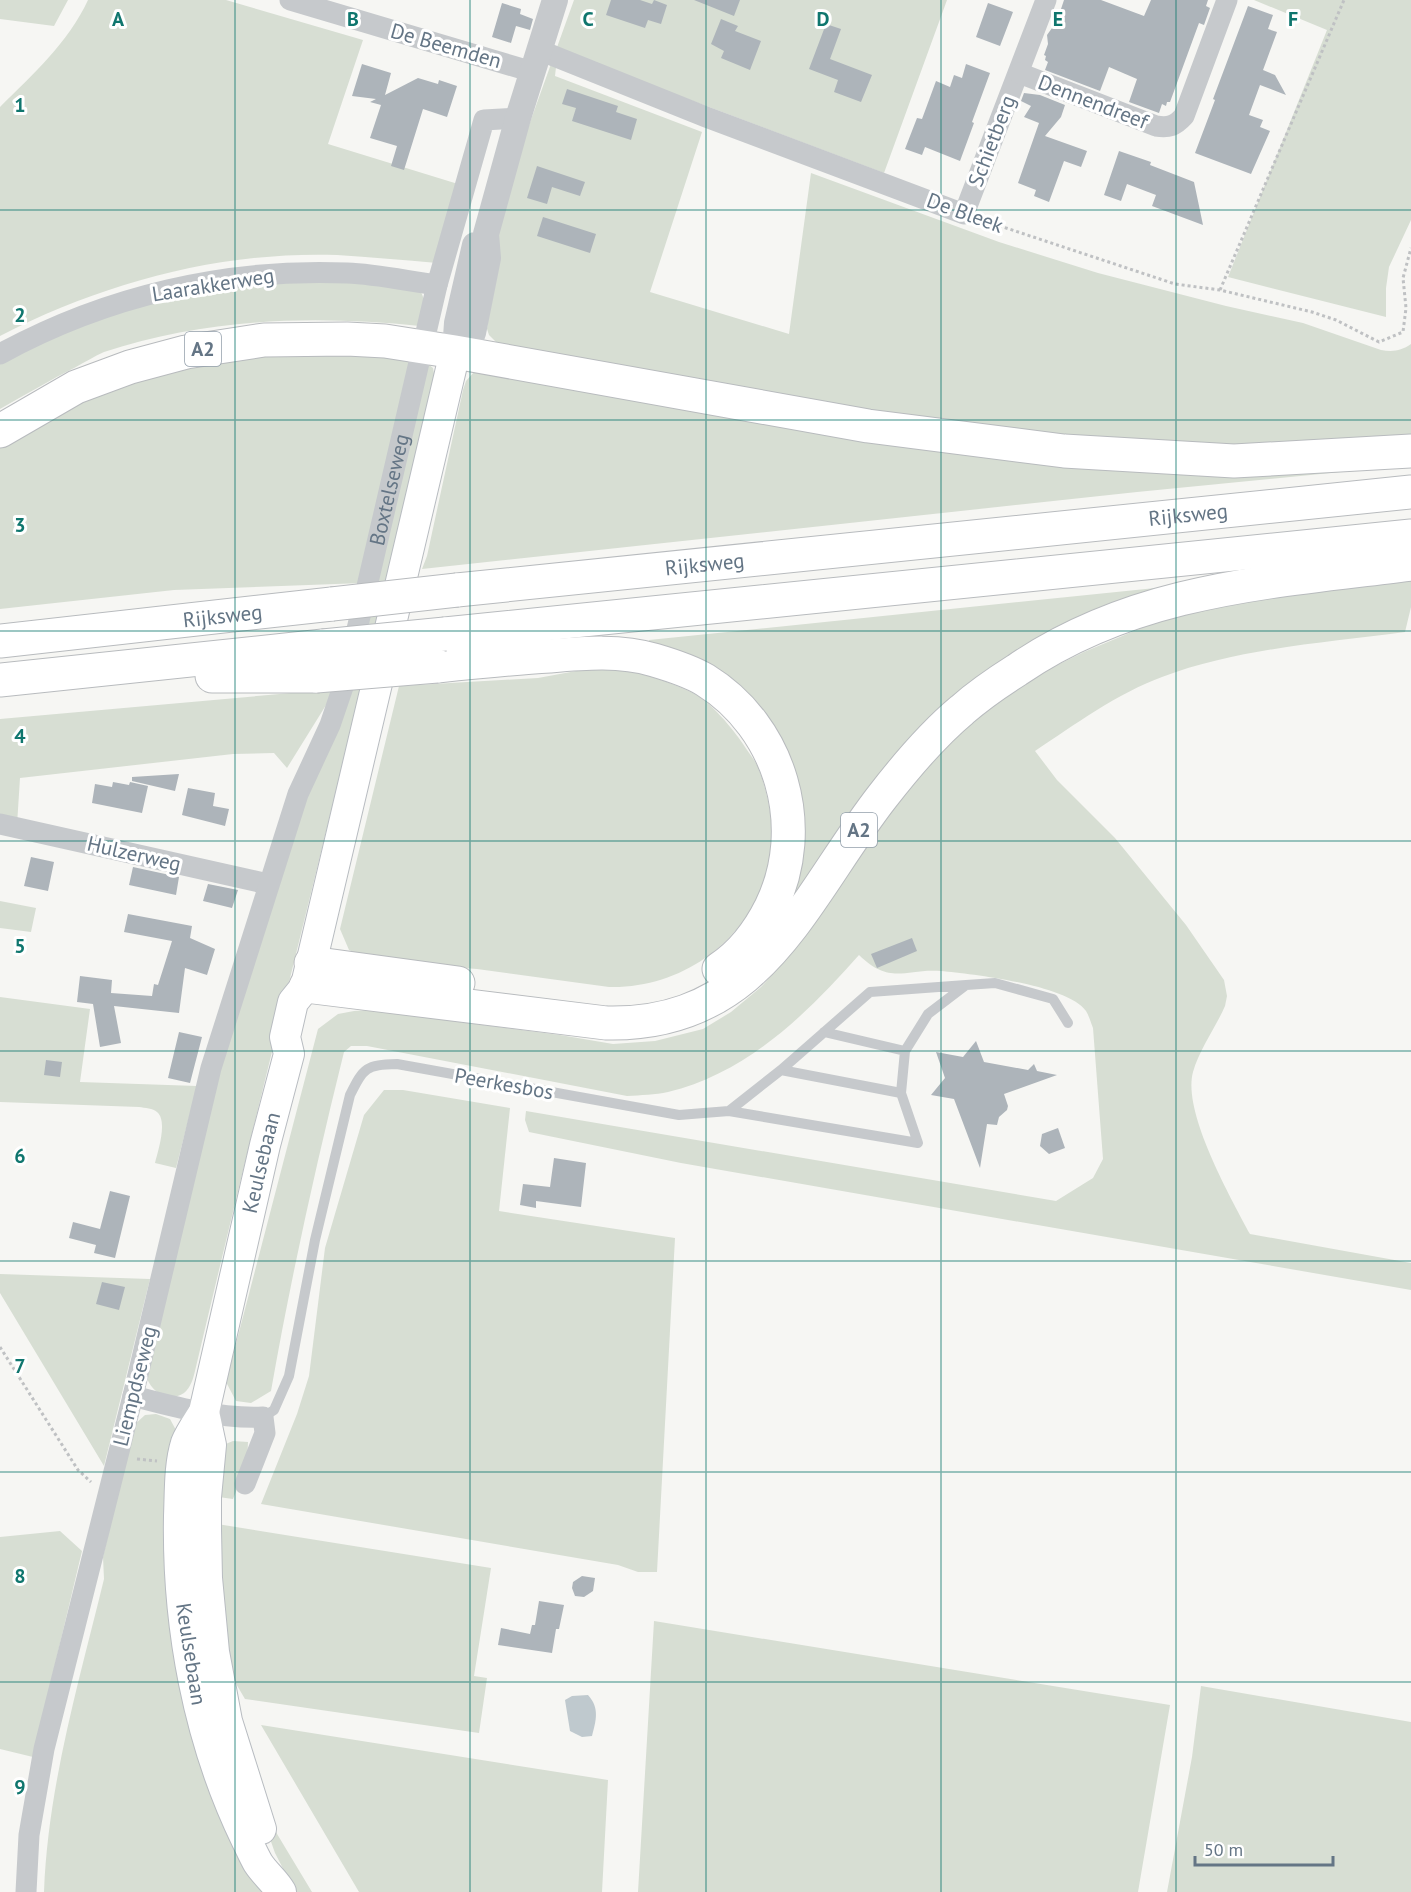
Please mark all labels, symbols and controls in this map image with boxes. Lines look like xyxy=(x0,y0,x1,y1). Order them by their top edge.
text: A xyxy=(112,6,125,32)
text: B xyxy=(347,6,359,32)
text: C xyxy=(582,6,594,32)
text: D xyxy=(817,6,830,32)
text: E xyxy=(1053,6,1063,32)
text: F xyxy=(1288,6,1298,32)
street label: De Beemden xyxy=(388,17,505,74)
street label: Dennendreef xyxy=(1034,68,1153,135)
street label: Schietberg xyxy=(962,91,1021,190)
text: 1 xyxy=(14,92,26,118)
street label: De Bleek xyxy=(923,186,1007,239)
street label: Laarakkerweg xyxy=(150,262,276,307)
text: 2 xyxy=(14,302,26,328)
road number: A2 xyxy=(185,332,221,366)
street label: Boxtelseweg xyxy=(363,431,415,548)
street label: Rijksweg xyxy=(1147,497,1229,532)
text: 3 xyxy=(14,512,26,538)
street label: Rijksweg xyxy=(664,547,746,582)
street label: Rijksweg xyxy=(182,598,264,634)
text: 4 xyxy=(14,723,26,749)
road number: A2 xyxy=(841,813,877,847)
street label: Hulzerweg xyxy=(85,830,184,877)
text: 5 xyxy=(14,933,26,959)
street label: Peerkesbos xyxy=(453,1062,556,1105)
street label: Keulsebaan xyxy=(236,1109,286,1216)
text: 6 xyxy=(14,1143,26,1169)
street label: Liempdseweg xyxy=(107,1323,162,1449)
text: 7 xyxy=(14,1353,26,1379)
text: 8 xyxy=(14,1563,26,1589)
street label: Keulsebaan xyxy=(170,1601,213,1707)
text: 9 xyxy=(14,1774,26,1800)
scale bar xyxy=(1195,1829,1333,1867)
text: 50 m xyxy=(1204,1838,1243,1861)

